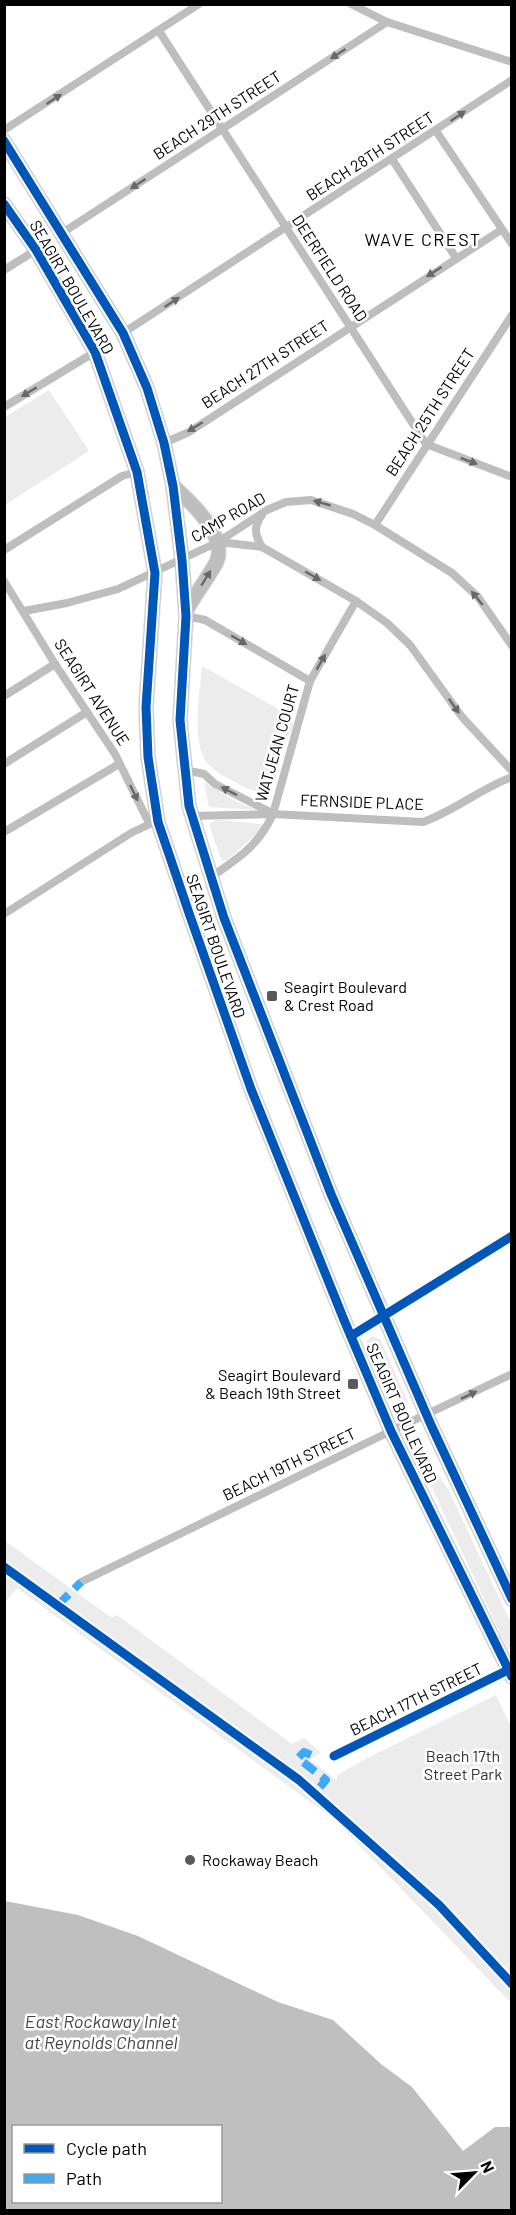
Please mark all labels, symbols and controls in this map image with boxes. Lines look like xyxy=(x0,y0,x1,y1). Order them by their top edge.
one-way arrow xyxy=(330,48,346,59)
street label: BEACH 29TH STREET xyxy=(149,66,284,163)
one-way arrow xyxy=(46,93,62,104)
street label: BEACH 28TH STREET xyxy=(302,107,437,204)
one-way arrow xyxy=(450,110,466,122)
one-way arrow xyxy=(129,178,146,189)
street label: DEERFIELD ROAD xyxy=(289,211,372,325)
street label: SEAGIRT BOULEVARD xyxy=(26,217,118,357)
district label: WAVE CREST xyxy=(364,228,482,250)
one-way arrow xyxy=(426,267,442,278)
one-way arrow xyxy=(164,296,180,307)
street label: BEACH 27TH STREET xyxy=(198,315,332,412)
street label: BEACH 25TH STREET xyxy=(381,344,478,479)
one-way arrow xyxy=(21,386,37,397)
one-way arrow xyxy=(187,422,203,433)
one-way arrow xyxy=(460,456,478,466)
street label: CAMP ROAD xyxy=(187,488,268,546)
one-way arrow xyxy=(313,498,331,508)
one-way arrow xyxy=(200,570,211,586)
one-way arrow xyxy=(305,571,321,582)
one-way arrow xyxy=(471,590,484,606)
one-way arrow xyxy=(231,634,247,645)
street label: SEAGIRT AVENUE xyxy=(51,635,134,749)
one-way arrow xyxy=(316,653,326,670)
street label: WATJEAN COURT xyxy=(251,682,302,804)
one-way arrow xyxy=(448,698,459,714)
one-way arrow xyxy=(130,785,139,802)
one-way arrow xyxy=(220,787,238,797)
street label: FERNSIDE PLACE xyxy=(300,790,424,813)
street label: SEAGIRT BOULEVARD xyxy=(183,871,250,1020)
place label: Seagirt Boulevard & Crest Road xyxy=(284,977,407,1014)
marker: Seagirt Boulevard & Crest Road xyxy=(265,989,279,1003)
street label: SEAGIRT BOULEVARD xyxy=(363,1340,442,1486)
place label: Seagirt Boulevard & Beach 19th Street xyxy=(205,1365,341,1402)
marker: Seagirt Boulevard & Beach 19th Street xyxy=(346,1377,360,1391)
one-way arrow xyxy=(461,1390,478,1399)
street label: BEACH 19TH STREET xyxy=(219,1423,358,1504)
street label: BEACH 17TH STREET xyxy=(346,1658,485,1739)
park label: Beach 17th Street Park xyxy=(424,1746,502,1783)
place label: Rockaway Beach xyxy=(202,1850,318,1869)
marker: Rockaway Beach xyxy=(183,1853,197,1867)
water label: East Rockaway Inlet at Reynolds Channel xyxy=(25,2010,178,2053)
legend xyxy=(12,2125,222,2203)
text: Cycle path xyxy=(66,2137,147,2159)
north arrow xyxy=(444,2143,504,2203)
text: N xyxy=(477,2158,499,2175)
text: Path xyxy=(66,2167,102,2189)

